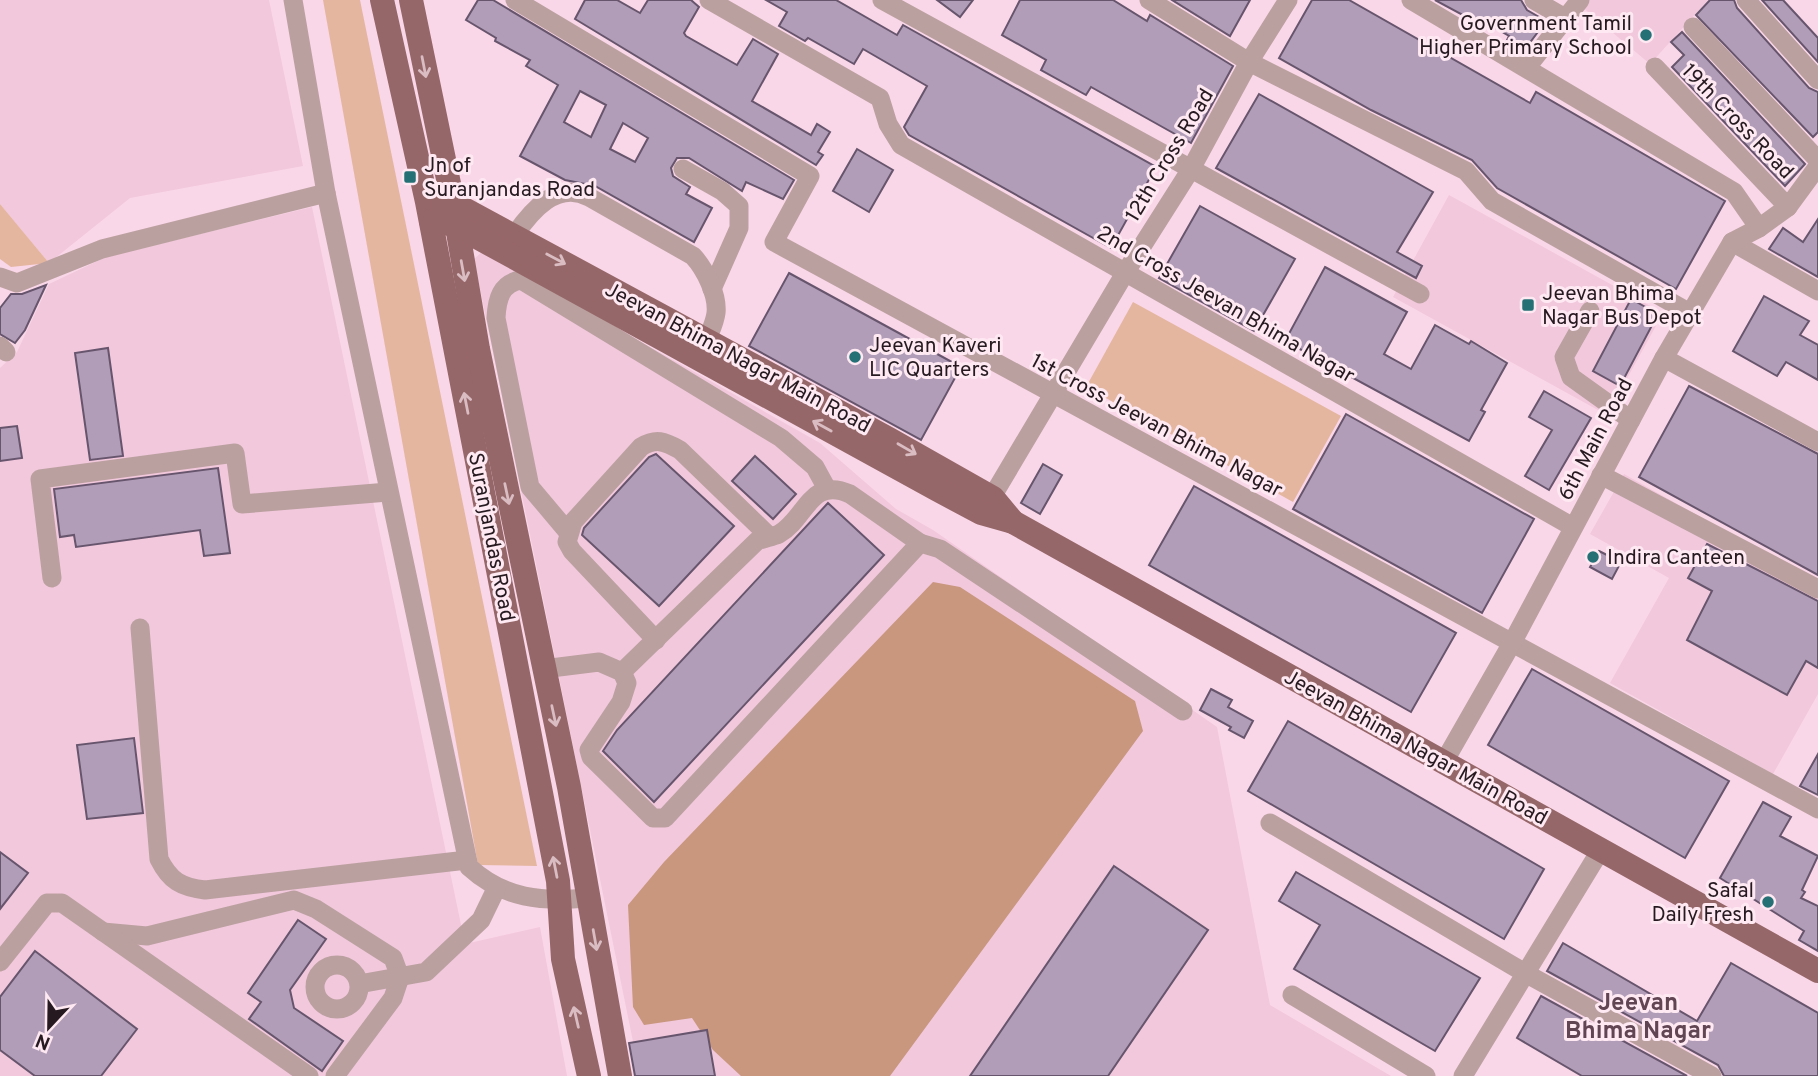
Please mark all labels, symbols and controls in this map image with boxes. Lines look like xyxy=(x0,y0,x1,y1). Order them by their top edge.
place label: Government Tamil Higher Primary School xyxy=(1419,11,1632,62)
marker: Government Tamil Higher Primary School xyxy=(1638,27,1654,43)
one-way arrow xyxy=(418,55,432,78)
street label: 19th Cross Road xyxy=(1675,58,1799,186)
street label: 12th Cross Road xyxy=(1120,84,1221,227)
place label: Jn of Suranjandas Road xyxy=(424,153,595,204)
marker: Jn of Suranjandas Road xyxy=(402,169,418,185)
street label: 2nd Cross Jeevan Bhima Nagar xyxy=(1091,220,1359,390)
one-way arrow xyxy=(545,253,566,266)
one-way arrow xyxy=(457,259,470,282)
street label: Jeevan Bhima Nagar Main Road xyxy=(600,277,875,440)
place label: Jeevan Bhima Nagar Bus Depot xyxy=(1542,281,1702,332)
marker: Jeevan Bhima Nagar Bus Depot xyxy=(1520,297,1536,313)
place label: Jeevan Kaveri LIC Quarters xyxy=(869,333,1002,384)
street label: 1st Cross Jeevan Bhima Nagar xyxy=(1026,348,1287,504)
marker: Jeevan Kaveri LIC Quarters xyxy=(847,349,863,365)
street label: 6th Main Road xyxy=(1553,374,1640,506)
one-way arrow xyxy=(459,392,472,415)
one-way arrow xyxy=(812,419,832,433)
one-way arrow xyxy=(896,443,917,456)
street label: Suranjandas Road xyxy=(461,451,520,624)
one-way arrow xyxy=(501,482,515,505)
place label: Indira Canteen xyxy=(1607,545,1745,572)
marker: Indira Canteen xyxy=(1585,549,1601,565)
street label: Jeevan Bhima Nagar Main Road xyxy=(1279,664,1552,832)
one-way arrow xyxy=(548,705,561,727)
one-way arrow xyxy=(548,856,562,879)
place label: Safal Daily Fresh xyxy=(1651,878,1754,929)
marker: Safal Daily Fresh xyxy=(1760,894,1776,910)
one-way arrow xyxy=(589,928,602,951)
district label: Jeevan Bhima Nagar xyxy=(1565,989,1711,1047)
north arrow xyxy=(14,992,84,1062)
one-way arrow xyxy=(568,1007,581,1029)
text: N xyxy=(33,1027,54,1055)

